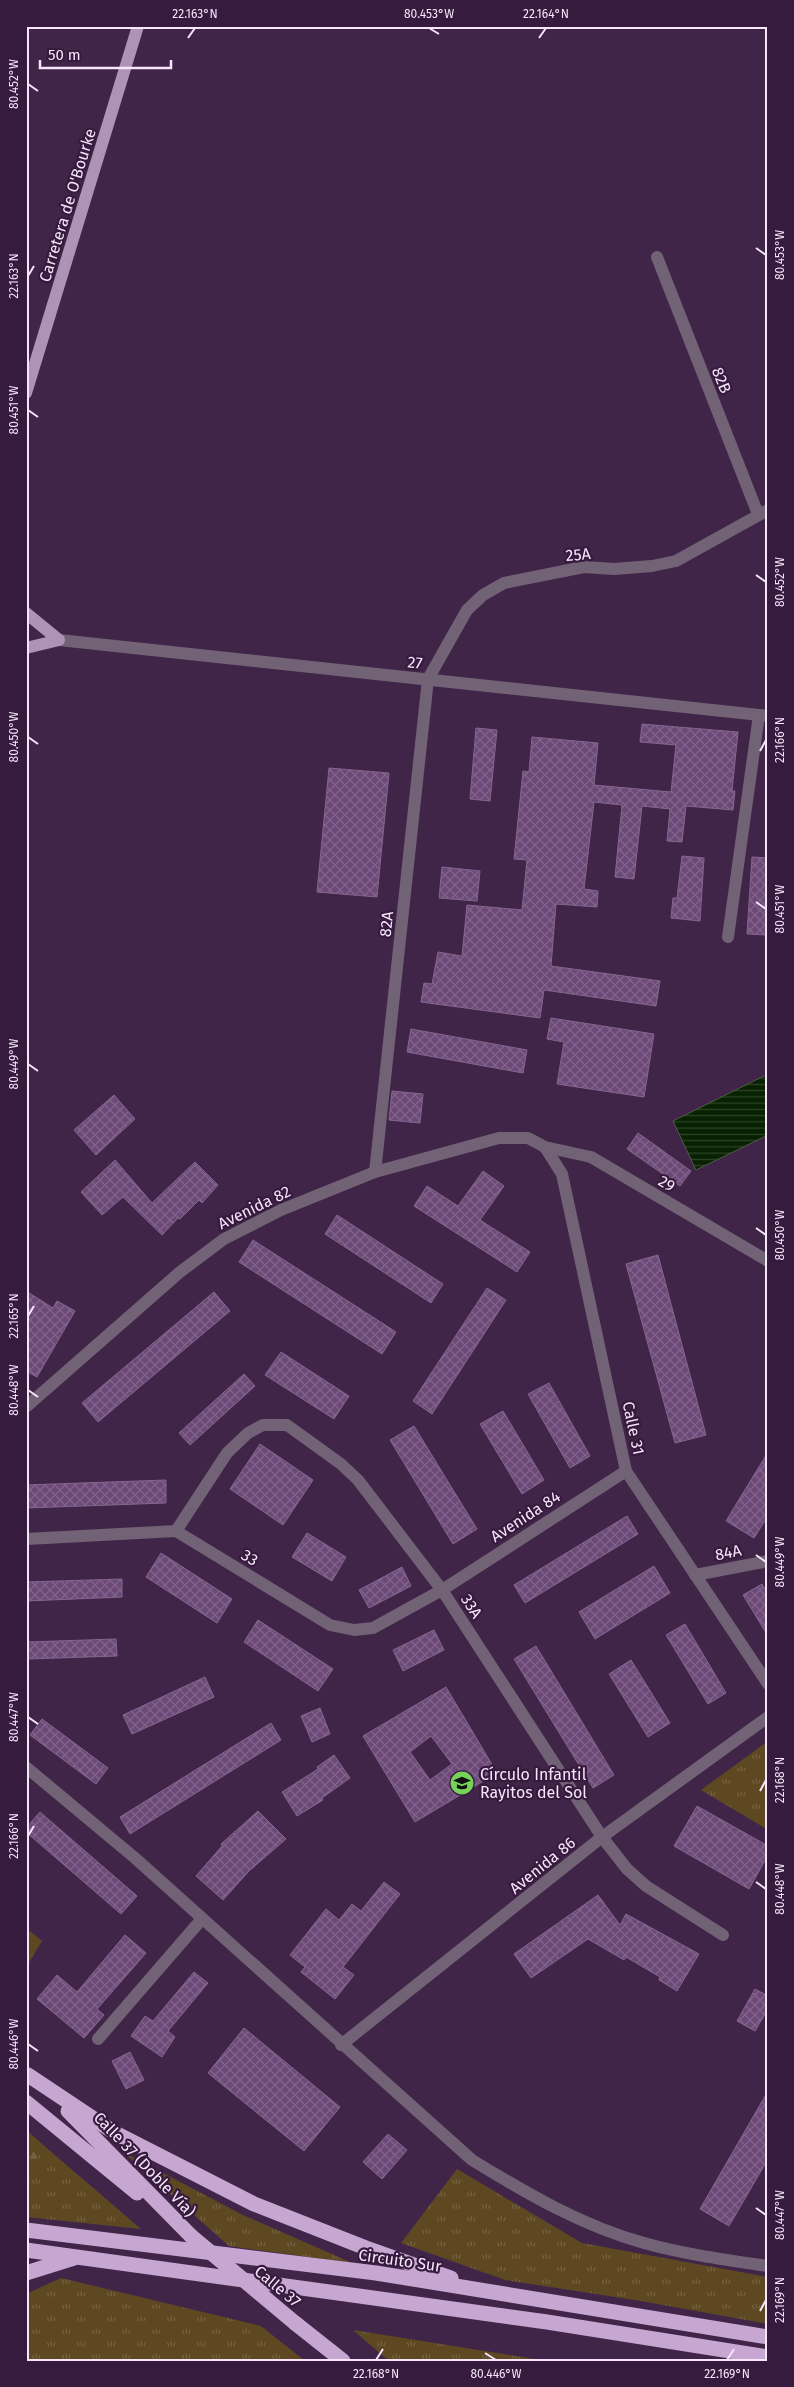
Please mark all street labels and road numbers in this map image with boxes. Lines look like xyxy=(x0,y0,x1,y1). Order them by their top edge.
street label: Carretera de O'Bourke xyxy=(35,126,100,284)
street label: 82B xyxy=(708,364,735,396)
street label: 25A xyxy=(565,544,592,565)
street label: 27 xyxy=(407,652,423,673)
street label: 82A xyxy=(376,909,397,938)
street label: 29 xyxy=(655,1171,679,1196)
street label: Avenida 82 xyxy=(215,1182,294,1233)
street label: Calle 31 xyxy=(619,1400,648,1457)
street label: Avenida 84 xyxy=(487,1487,564,1546)
street label: 84A xyxy=(713,1540,744,1564)
street label: 33 xyxy=(238,1545,261,1570)
street label: 33A xyxy=(457,1591,487,1623)
street label: Avenida 86 xyxy=(505,1833,579,1898)
street label: Calle 37 (Doble Vía) xyxy=(90,2108,199,2221)
street label: Circuito Sur xyxy=(357,2245,444,2276)
street label: Calle 37 xyxy=(251,2262,305,2311)

